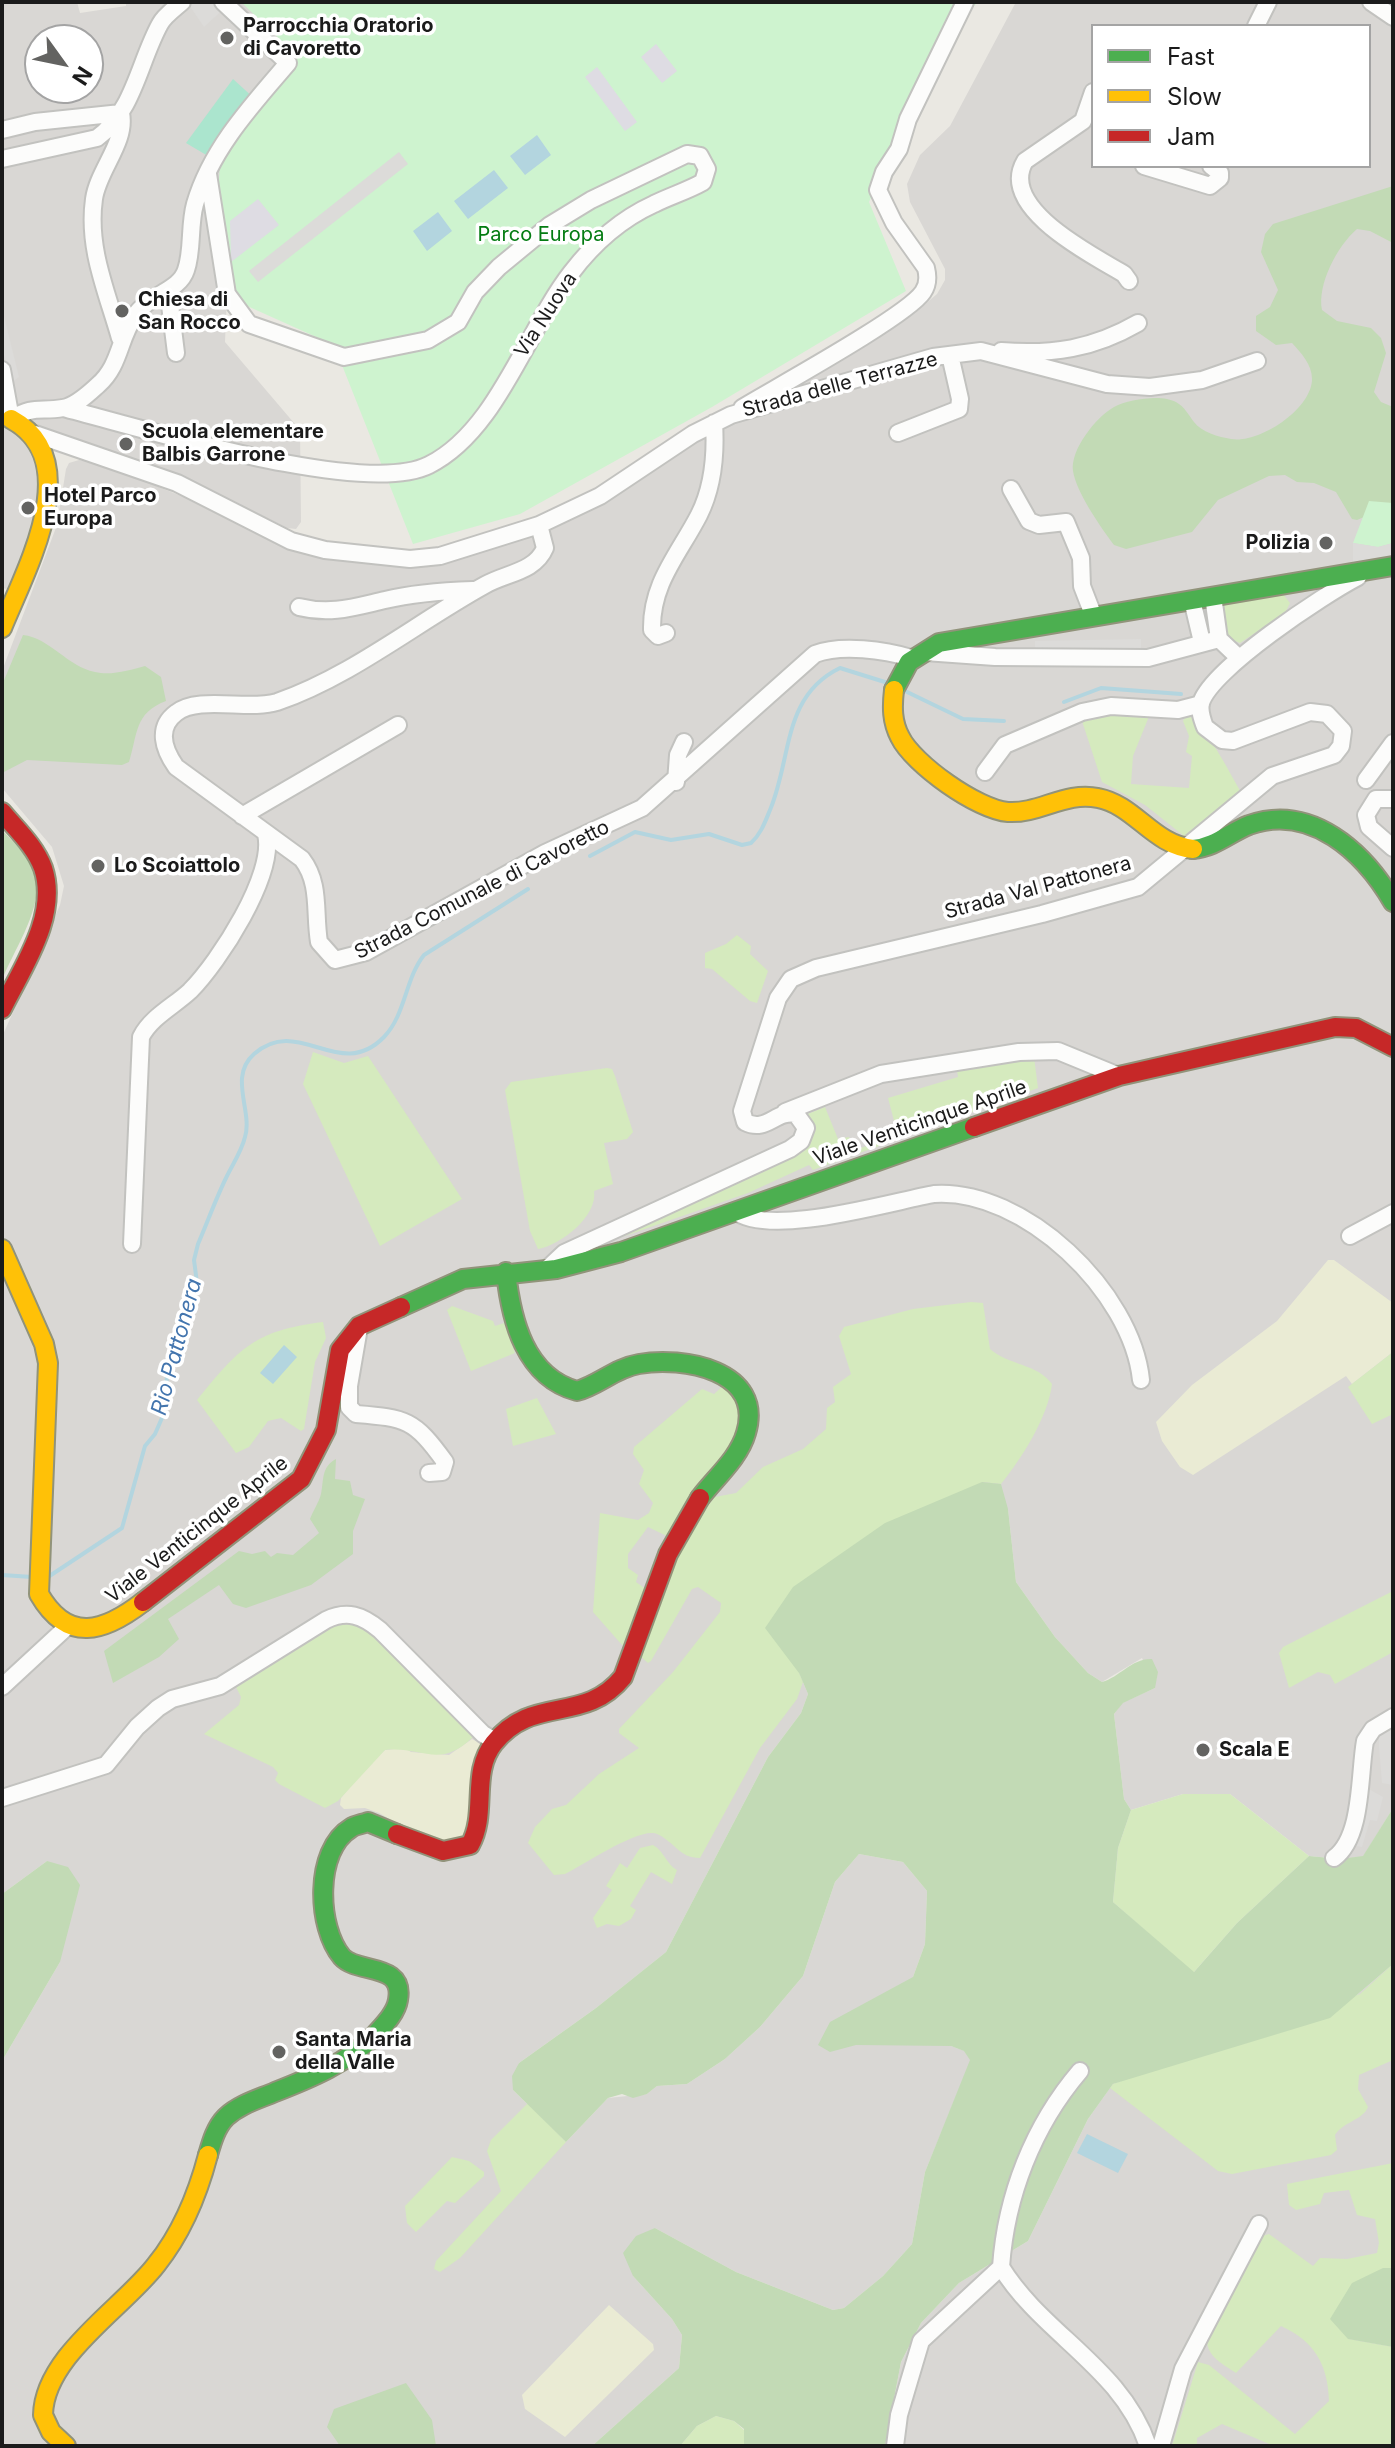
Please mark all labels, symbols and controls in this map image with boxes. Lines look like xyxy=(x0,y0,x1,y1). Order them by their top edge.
place label: Parrocchia Oratorio di Cavoretto xyxy=(243,14,434,61)
north arrow xyxy=(24,24,104,104)
legend xyxy=(1091,24,1371,168)
marker: Parrocchia Oratorio di Cavoretto xyxy=(218,29,236,47)
text: Fast xyxy=(1167,42,1215,71)
text: N xyxy=(67,62,98,90)
text: Slow xyxy=(1167,82,1222,111)
text: Jam xyxy=(1167,122,1215,151)
park label: Parco Europa xyxy=(478,223,604,247)
street label: Via Nuova xyxy=(510,268,582,362)
place label: Chiesa di San Rocco xyxy=(138,288,241,335)
marker: Chiesa di San Rocco xyxy=(113,302,131,320)
street label: Strada delle Terrazze xyxy=(740,347,940,423)
place label: Scuola elementare Balbis Garrone xyxy=(142,420,324,467)
marker: Scuola elementare Balbis Garrone xyxy=(117,435,135,453)
place label: Hotel Parco Europa xyxy=(44,484,156,531)
marker: Hotel Parco Europa xyxy=(19,499,37,517)
place label: Polizia xyxy=(1246,531,1310,555)
marker: Polizia xyxy=(1317,534,1335,552)
street label: Strada Comunale di Cavoretto xyxy=(351,815,613,965)
street label: Strada Val Pattonera xyxy=(942,852,1134,924)
place label: Lo Scoiattolo xyxy=(114,854,240,878)
marker: Lo Scoiattolo xyxy=(89,857,107,875)
street label: Viale Venticinque Aprile xyxy=(810,1075,1030,1171)
water label: Rio Pattonera xyxy=(146,1276,208,1418)
street label: Viale Venticinque Aprile xyxy=(101,1451,293,1609)
place label: Scala E xyxy=(1219,1738,1290,1762)
marker: Scala E xyxy=(1194,1741,1212,1759)
place label: Santa Maria della Valle xyxy=(295,2028,411,2075)
marker: Santa Maria della Valle xyxy=(270,2043,288,2061)

